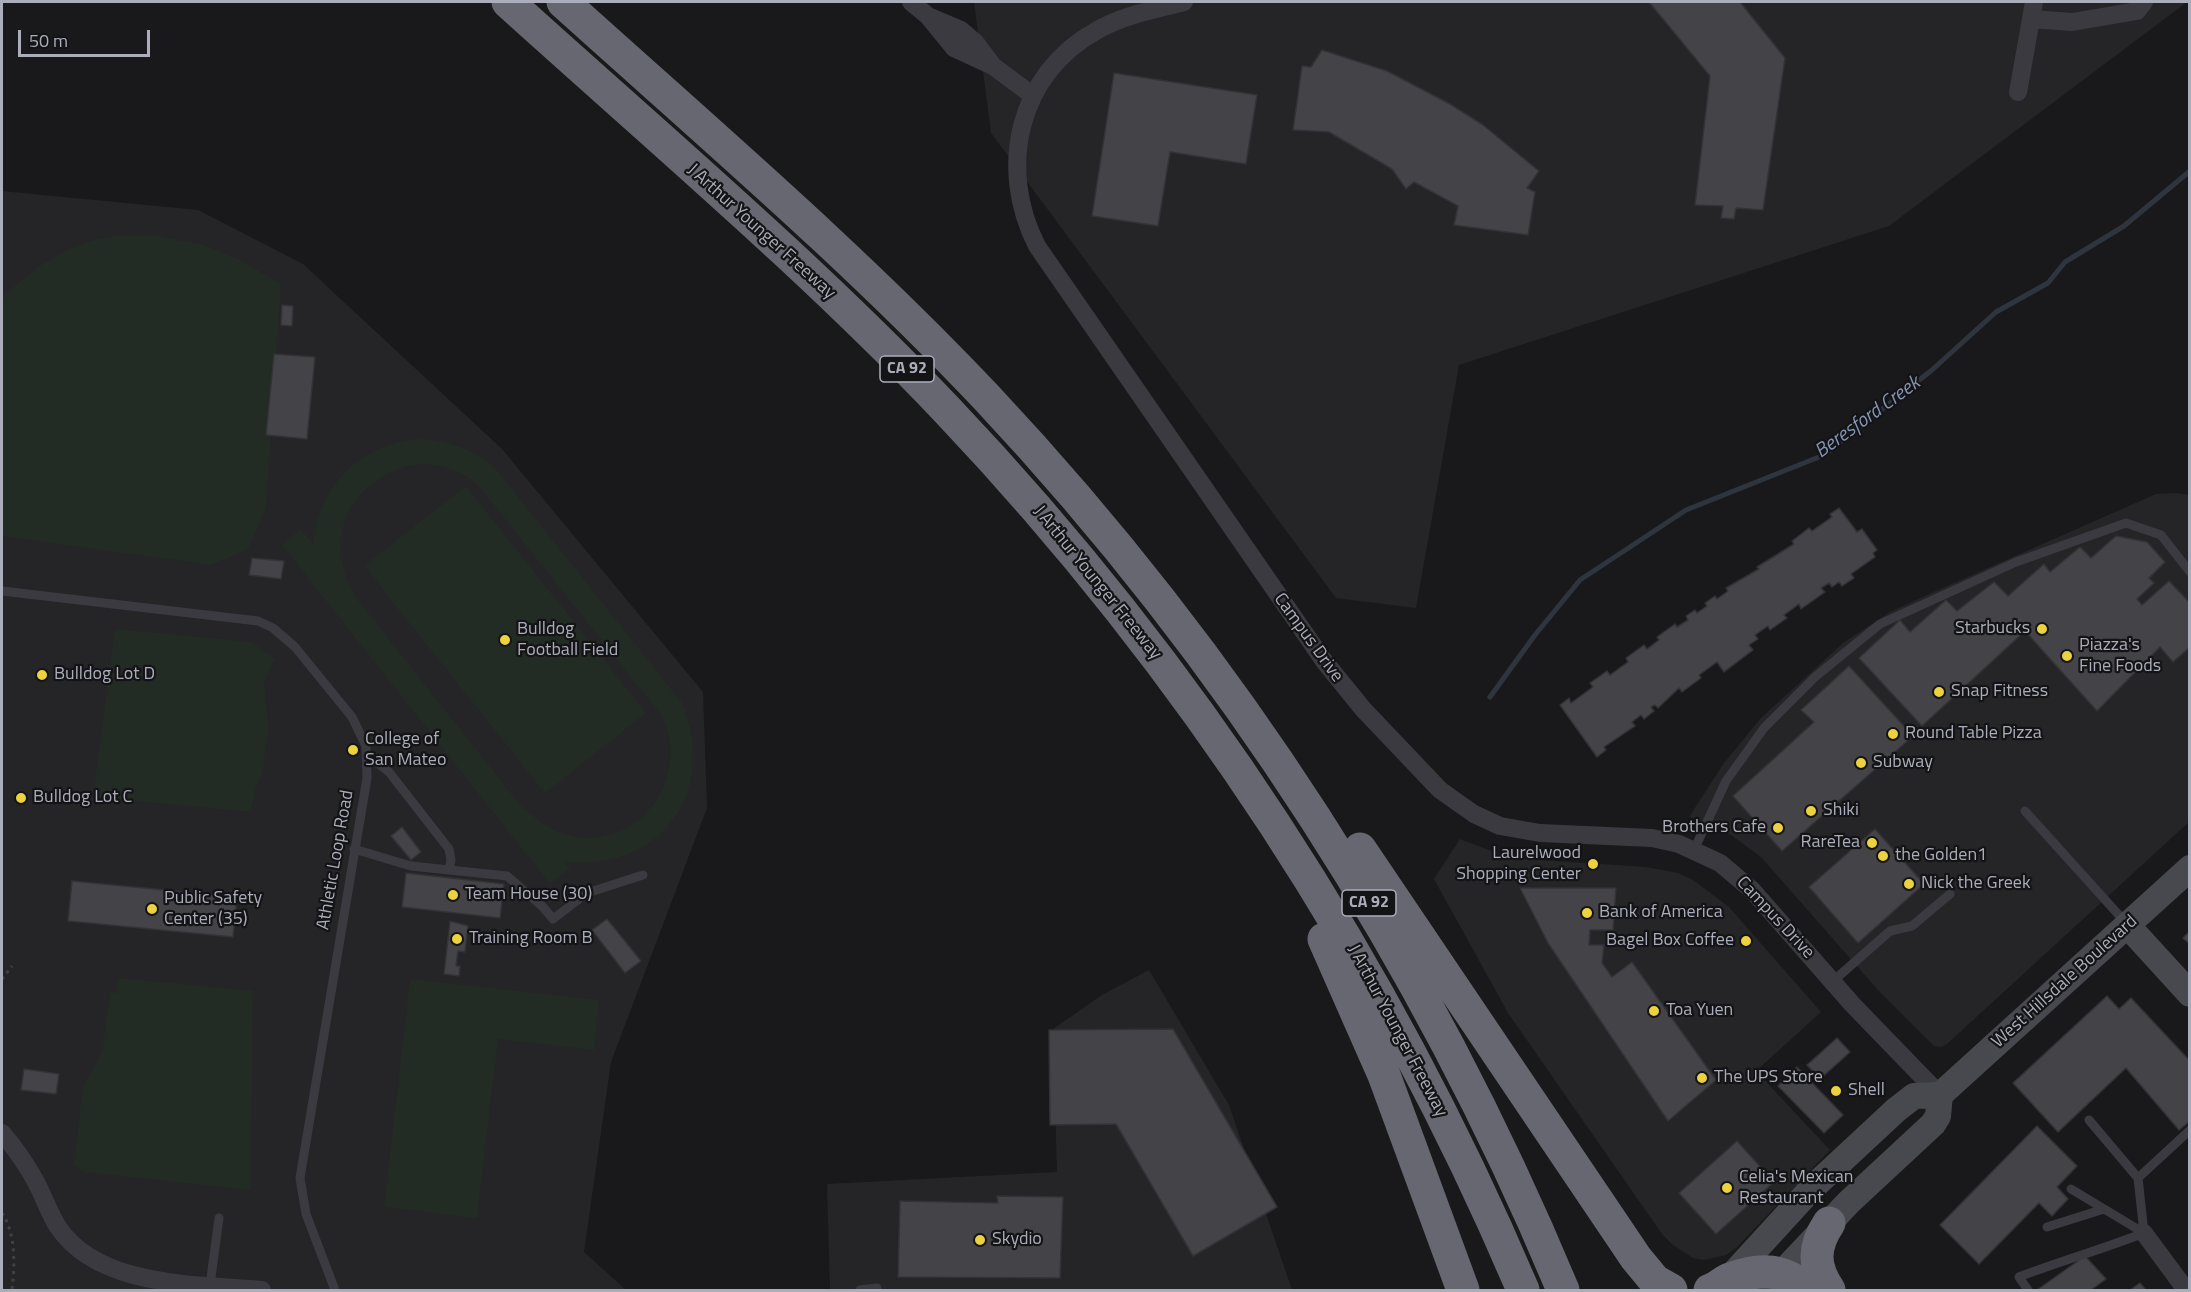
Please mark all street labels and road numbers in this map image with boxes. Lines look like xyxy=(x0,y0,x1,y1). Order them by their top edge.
street label: J Arthur Younger Freeway xyxy=(682,160,840,304)
road number: CA 92 xyxy=(880,356,934,382)
street label: J Arthur Younger Freeway xyxy=(1028,502,1166,664)
street label: Campus Drive xyxy=(1269,589,1347,687)
street label: Athletic Loop Road xyxy=(313,788,359,932)
street label: Campus Drive xyxy=(1731,872,1819,964)
road number: CA 92 xyxy=(1342,890,1396,916)
street label: West Hillsdale Boulevard xyxy=(1988,911,2142,1053)
street label: J Arthur Younger Freeway xyxy=(1342,941,1452,1121)

